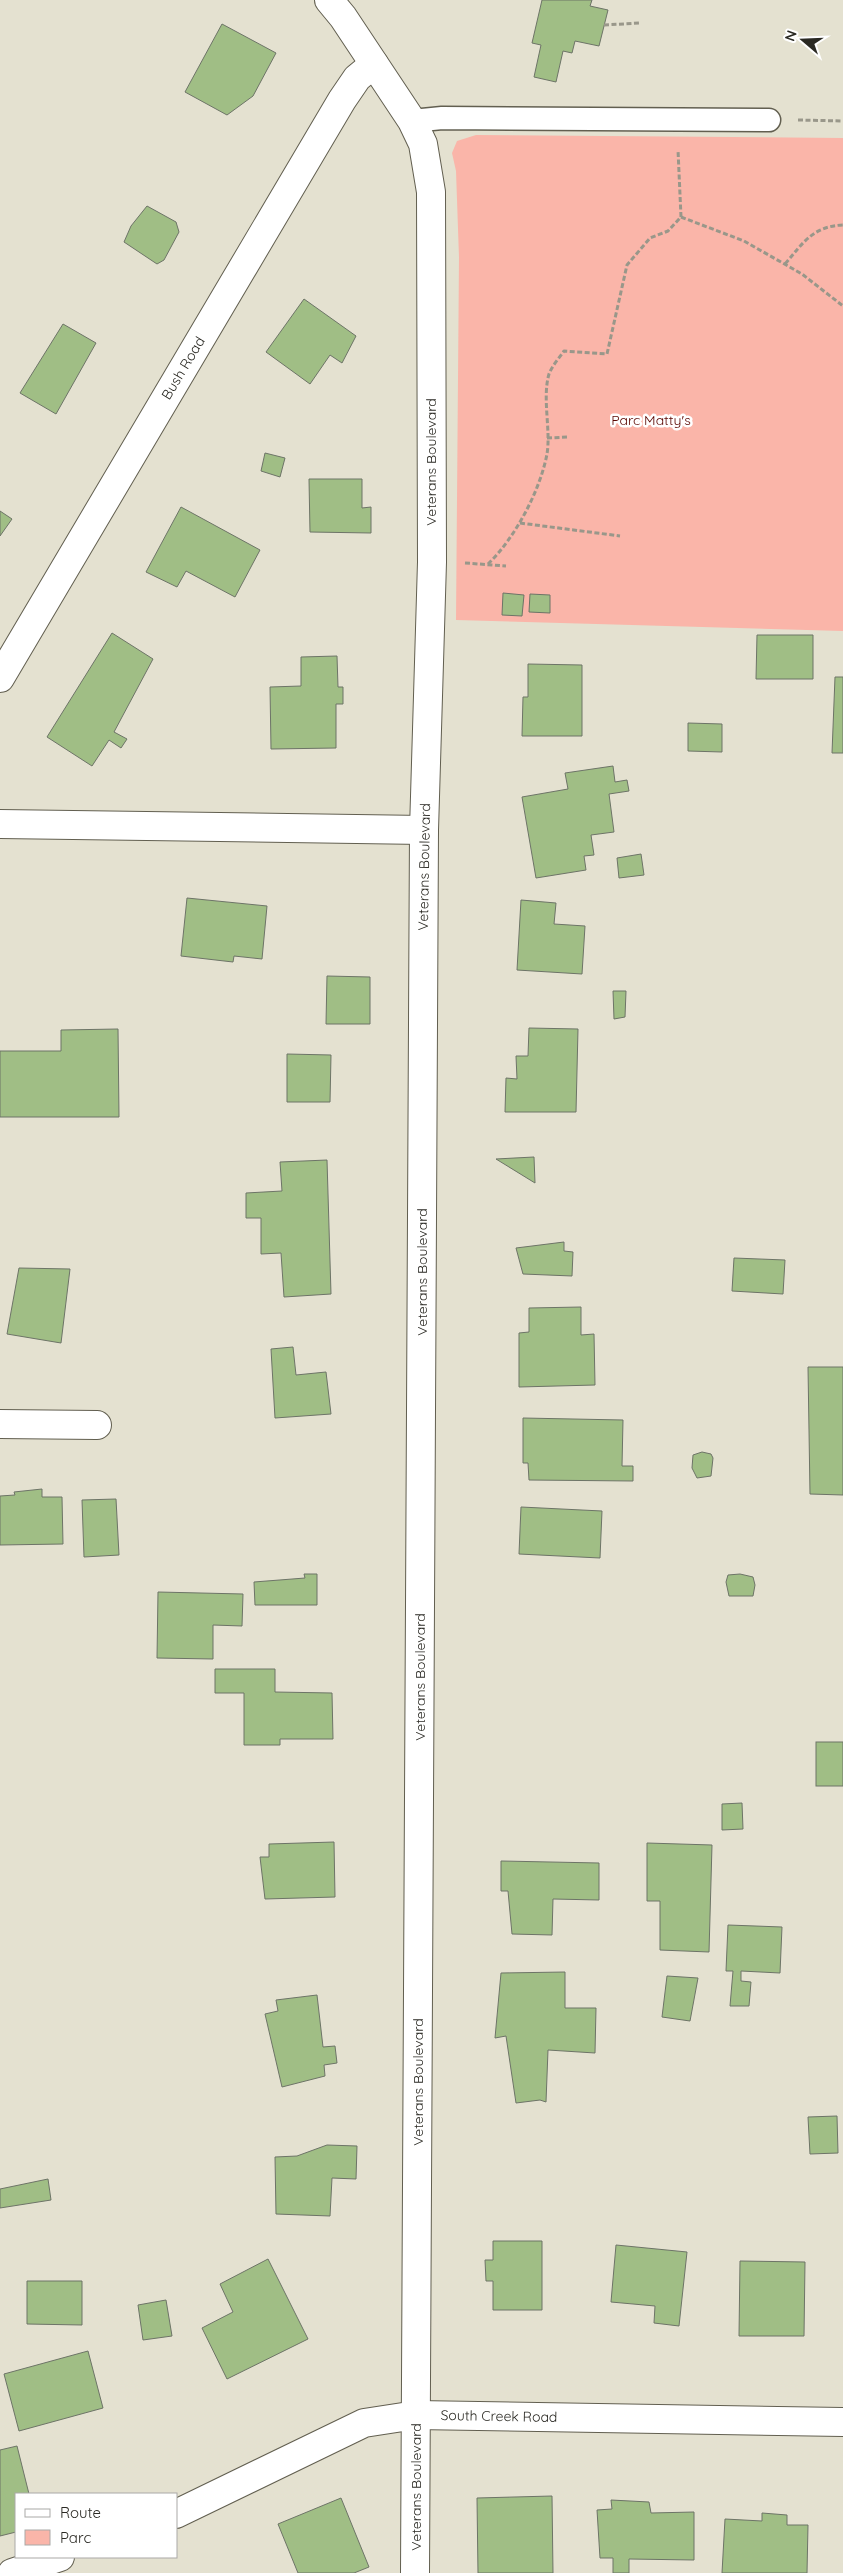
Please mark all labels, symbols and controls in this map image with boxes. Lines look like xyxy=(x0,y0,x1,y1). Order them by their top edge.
north arrow xyxy=(778,15,828,65)
text: N xyxy=(781,28,801,44)
street label: Bush Road xyxy=(157,333,209,403)
street label: Veterans Boulevard xyxy=(422,398,440,526)
park label: Parc Matty's xyxy=(611,411,691,429)
street label: Veterans Boulevard xyxy=(414,803,434,931)
street label: Veterans Boulevard xyxy=(413,1208,431,1336)
street label: Veterans Boulevard xyxy=(411,1613,429,1741)
street label: Veterans Boulevard xyxy=(409,2018,427,2146)
street label: South Creek Road xyxy=(440,2406,558,2426)
street label: Veterans Boulevard xyxy=(407,2423,425,2551)
legend xyxy=(15,2493,178,2558)
text: Route xyxy=(60,2503,101,2522)
text: Parc xyxy=(60,2528,91,2547)

